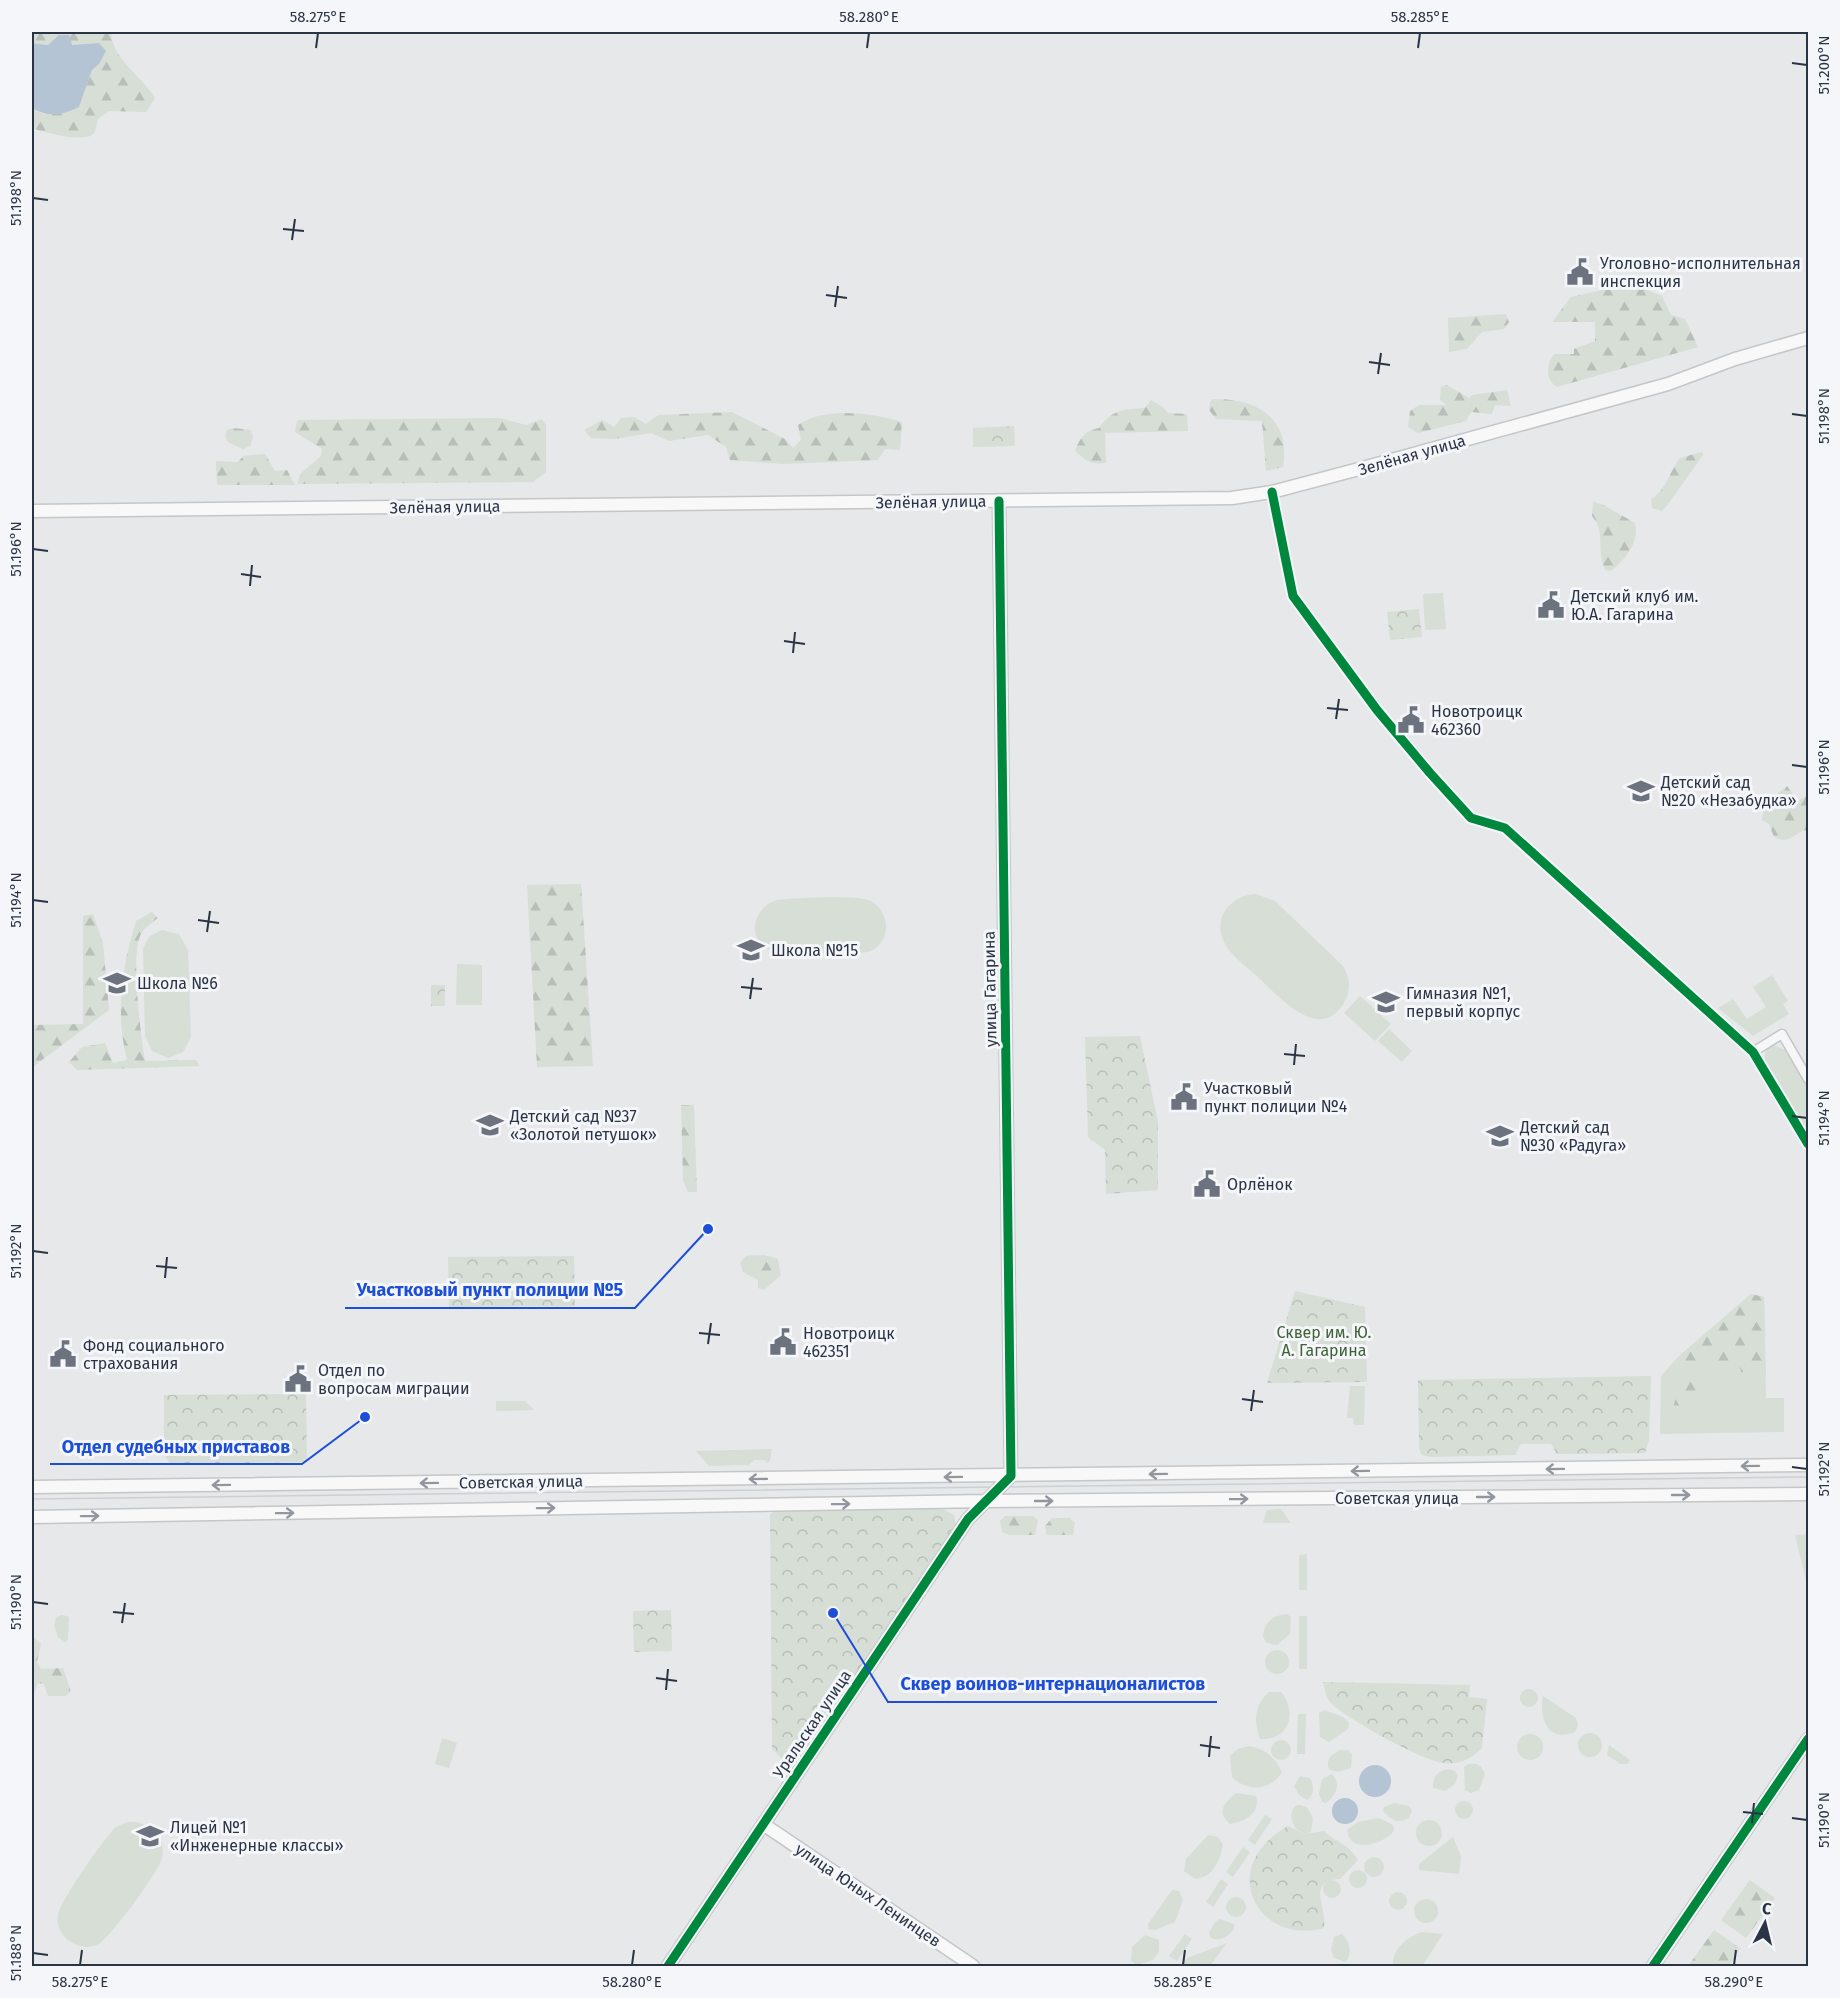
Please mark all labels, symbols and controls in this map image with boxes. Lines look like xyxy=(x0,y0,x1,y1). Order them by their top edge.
text: 58.275°E xyxy=(290,8,346,26)
text: 58.280°E xyxy=(839,8,899,26)
text: 58.285°E xyxy=(1391,8,1449,26)
text: 51.200°N xyxy=(1815,35,1833,95)
text: 51.198°N xyxy=(7,170,25,226)
place label: Уголовно-исполнительная инспекция xyxy=(1600,254,1801,291)
public building icon: Уголовно-исполнительная инспекция xyxy=(1565,257,1595,287)
text: 51.198°N xyxy=(1815,388,1833,444)
street label: Зелёная улица xyxy=(1356,431,1468,479)
street label: Зелёная улица xyxy=(876,492,986,512)
street label: Зелёная улица xyxy=(390,497,500,517)
text: 51.196°N xyxy=(7,521,25,577)
place label: Детский клуб им. Ю.А. Гагарина xyxy=(1570,587,1699,624)
public building icon: Детский клуб им. Ю.А. Гагарина xyxy=(1536,590,1566,620)
place label: Новотроицк 462360 xyxy=(1431,702,1523,739)
public building icon: Новотроицк 462360 xyxy=(1396,705,1426,735)
text: 51.196°N xyxy=(1815,739,1833,795)
place label: Детский сад №20 «Незабудка» xyxy=(1660,773,1797,810)
school or university icon: Детский сад №20 «Незабудка» xyxy=(1626,776,1656,806)
text: 51.194°N xyxy=(7,872,25,928)
street label: улица Гагарина xyxy=(979,931,1001,1047)
school or university icon: Школа №15 xyxy=(736,935,766,965)
place label: Школа №15 xyxy=(771,941,858,960)
school or university icon: Школа №6 xyxy=(102,968,132,998)
place label: Школа №6 xyxy=(137,974,218,993)
place label: Гимназия №1, первый корпус xyxy=(1406,984,1521,1021)
school or university icon: Гимназия №1, первый корпус xyxy=(1371,987,1401,1017)
place label: Участковый пункт полиции №4 xyxy=(1204,1079,1348,1116)
public building icon: Участковый пункт полиции №4 xyxy=(1169,1082,1199,1112)
text: 51.194°N xyxy=(1815,1090,1833,1146)
place label: Детский сад №37 «Золотой петушок» xyxy=(509,1107,657,1144)
school or university icon: Детский сад №37 «Золотой петушок» xyxy=(475,1110,505,1140)
place label: Детский сад №30 «Радуга» xyxy=(1519,1118,1626,1155)
school or university icon: Детский сад №30 «Радуга» xyxy=(1485,1121,1515,1151)
public building icon: Орлёнок xyxy=(1192,1169,1222,1199)
place label: Орлёнок xyxy=(1227,1175,1293,1194)
text: 51.192°N xyxy=(7,1224,25,1278)
callout: Участковый пункт полиции №5 xyxy=(345,1272,635,1308)
text: Участковый пункт полиции №5 xyxy=(356,1279,624,1301)
park label: Сквер им. Ю. А. Гагарина xyxy=(1277,1323,1372,1360)
place label: Новотроицк 462351 xyxy=(803,1324,895,1361)
public building icon: Новотроицк 462351 xyxy=(768,1327,798,1357)
place label: Фонд социального страхования xyxy=(83,1336,225,1373)
public building icon: Фонд социального страхования xyxy=(48,1339,78,1369)
place label: Отдел по вопросам миграции xyxy=(318,1361,470,1398)
public building icon: Отдел по вопросам миграции xyxy=(283,1364,313,1394)
callout: Отдел судебных приставов xyxy=(50,1428,302,1464)
text: Отдел судебных приставов xyxy=(62,1436,290,1458)
text: 51.192°N xyxy=(1815,1442,1833,1496)
one-way arrow xyxy=(1741,1460,1761,1472)
one-way arrow xyxy=(1546,1463,1566,1474)
one-way arrow xyxy=(1351,1465,1371,1477)
one-way arrow xyxy=(1149,1468,1169,1480)
street label: Советская улица xyxy=(459,1471,583,1493)
one-way arrow xyxy=(943,1471,963,1482)
one-way arrow xyxy=(748,1473,768,1485)
one-way arrow xyxy=(419,1477,439,1489)
one-way arrow xyxy=(212,1479,232,1491)
street label: Советская улица xyxy=(1335,1489,1459,1508)
one-way arrow xyxy=(1670,1489,1690,1501)
one-way arrow xyxy=(1475,1491,1495,1503)
one-way arrow xyxy=(1228,1493,1248,1505)
one-way arrow xyxy=(1033,1495,1053,1507)
one-way arrow xyxy=(831,1498,851,1509)
one-way arrow xyxy=(535,1503,555,1514)
one-way arrow xyxy=(274,1507,294,1518)
one-way arrow xyxy=(79,1510,99,1522)
text: 51.190°N xyxy=(7,1574,25,1630)
street label: Уральская улица xyxy=(769,1666,855,1782)
callout: Сквер воинов-интернационалистов xyxy=(888,1666,1217,1702)
text: Сквер воинов-интернационалистов xyxy=(901,1673,1205,1695)
text: 51.190°N xyxy=(1815,1792,1833,1848)
place label: Лицей №1 «Инженерные классы» xyxy=(170,1818,344,1855)
school or university icon: Лицей №1 «Инженерные классы» xyxy=(135,1821,165,1851)
street label: улица Юных Ленинцев xyxy=(792,1839,944,1951)
north arrow xyxy=(1735,1893,1795,1953)
text: С xyxy=(1761,1899,1773,1919)
text: 51.188°N xyxy=(7,1925,25,1981)
text: 58.275°E xyxy=(52,1973,108,1991)
text: 58.280°E xyxy=(602,1973,662,1991)
text: 58.285°E xyxy=(1154,1973,1212,1991)
text: 58.290°E xyxy=(1705,1973,1763,1991)

